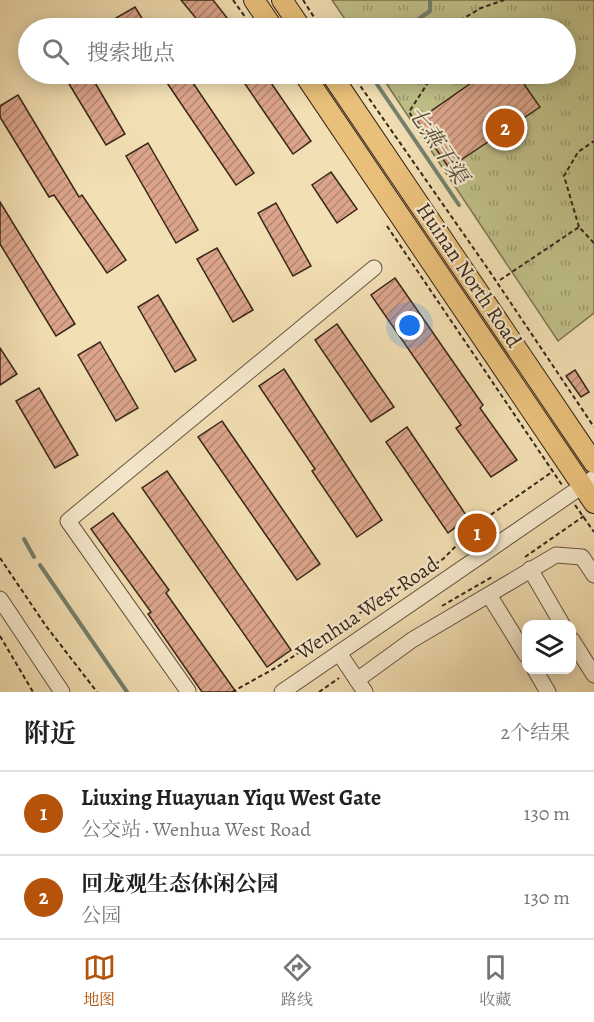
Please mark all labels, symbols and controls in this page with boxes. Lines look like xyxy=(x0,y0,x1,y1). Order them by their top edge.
search box xyxy=(18,18,576,84)
icon: search xyxy=(39,35,72,68)
text: 搜索地点 xyxy=(87,38,175,68)
water label: 七燕干渠 xyxy=(401,100,477,192)
pin: 2 xyxy=(486,106,524,150)
street label: Huinan North Road xyxy=(410,197,528,354)
your location xyxy=(395,311,424,340)
pin: 1 xyxy=(458,510,496,556)
street label: Wenhua West Road xyxy=(289,550,444,667)
map controls xyxy=(522,620,576,674)
button: layers xyxy=(522,620,576,674)
text: 附近 xyxy=(24,716,76,751)
text: 2个结果 xyxy=(501,719,570,746)
text: Liuxing Huayuan Yiqu West Gate xyxy=(81,783,381,813)
text: 1 xyxy=(40,800,47,827)
text: 130 m xyxy=(524,800,570,827)
text: 公交站 · Wenhua West Road xyxy=(81,816,311,843)
text: 回龙观生态休闲公园 xyxy=(81,869,279,899)
text: 2 xyxy=(39,884,48,911)
text: 130 m xyxy=(524,884,570,911)
text: 公园 xyxy=(81,902,121,929)
tab: 地图 xyxy=(83,951,116,1011)
tab: 路线 xyxy=(281,951,314,1011)
tab: 收藏 xyxy=(479,951,512,1011)

